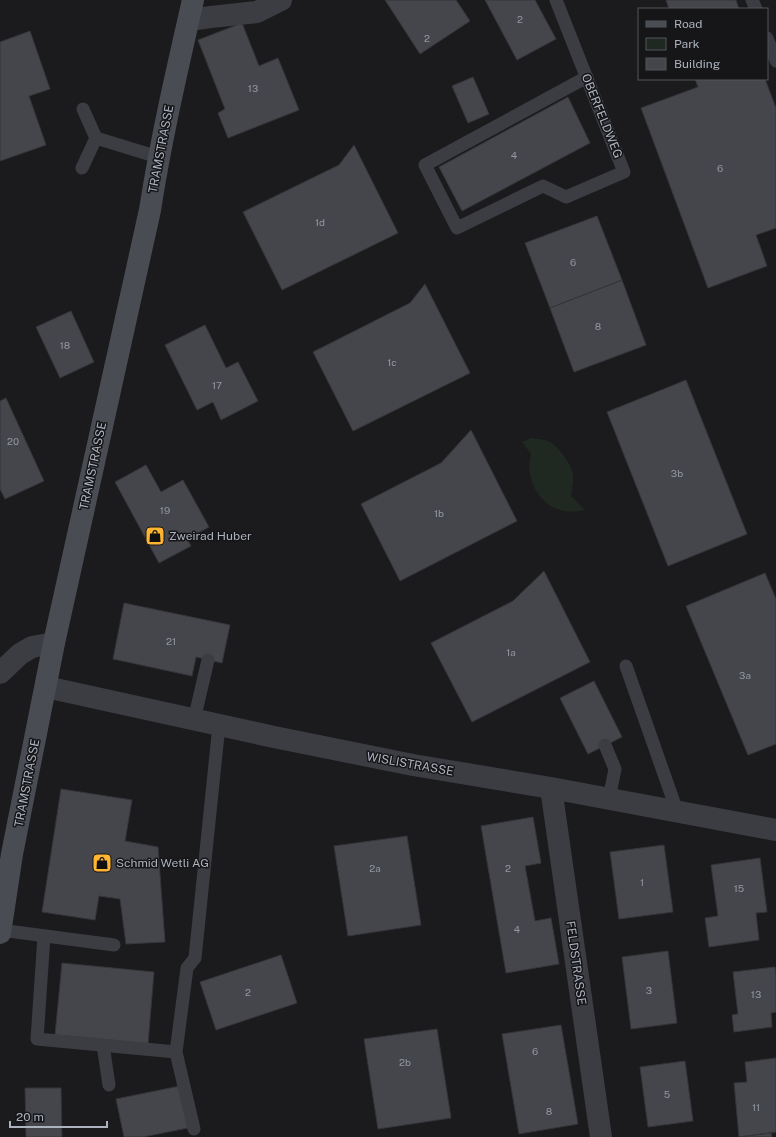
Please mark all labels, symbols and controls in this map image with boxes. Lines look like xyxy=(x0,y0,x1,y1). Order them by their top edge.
legend xyxy=(638,8,768,80)
house number: 2 xyxy=(517,13,523,25)
text: Road xyxy=(674,17,702,31)
house number: 2 xyxy=(424,32,430,44)
text: Park xyxy=(674,37,700,51)
text: Building xyxy=(674,57,720,71)
street label: OBERFELDWEG xyxy=(579,72,625,160)
house number: 13 xyxy=(248,82,258,94)
street label: TRAMSTRASSE xyxy=(146,104,176,194)
house number: 4 xyxy=(511,149,517,161)
house number: 6 xyxy=(717,162,723,174)
house number: 1d xyxy=(315,216,325,228)
house number: 6 xyxy=(570,256,576,268)
house number: 8 xyxy=(595,320,601,332)
house number: 18 xyxy=(60,339,70,351)
house number: 1c xyxy=(387,356,397,368)
house number: 17 xyxy=(212,379,222,391)
street label: TRAMSTRASSE xyxy=(77,421,109,511)
house number: 20 xyxy=(7,435,19,447)
house number: 3b xyxy=(671,467,683,479)
house number: 19 xyxy=(160,504,170,516)
house number: 1b xyxy=(434,507,444,519)
shop icon: Zweirad Huber xyxy=(144,525,166,547)
place label: Zweirad Huber xyxy=(169,529,252,543)
house number: 21 xyxy=(166,635,176,647)
house number: 1a xyxy=(506,646,516,658)
house number: 3a xyxy=(739,669,751,681)
street label: TRAMSTRASSE xyxy=(12,738,42,828)
street label: WISLISTRASSE xyxy=(365,749,455,779)
shop icon: Schmid Wetli AG xyxy=(91,852,113,874)
place label: Schmid Wetli AG xyxy=(116,856,209,870)
house number: 2a xyxy=(369,862,381,874)
house number: 2 xyxy=(505,862,511,874)
house number: 1 xyxy=(640,876,644,888)
house number: 15 xyxy=(734,882,744,894)
street label: FELDSTRASSE xyxy=(563,920,589,1006)
house number: 4 xyxy=(514,923,520,935)
house number: 3 xyxy=(646,984,652,996)
house number: 2 xyxy=(245,986,251,998)
house number: 13 xyxy=(751,988,761,1000)
house number: 6 xyxy=(532,1045,538,1057)
house number: 2b xyxy=(399,1056,411,1068)
house number: 5 xyxy=(664,1088,670,1100)
house number: 11 xyxy=(752,1101,760,1113)
scale bar xyxy=(10,1103,107,1129)
house number: 8 xyxy=(546,1105,552,1117)
text: 20 m xyxy=(16,1110,44,1124)

